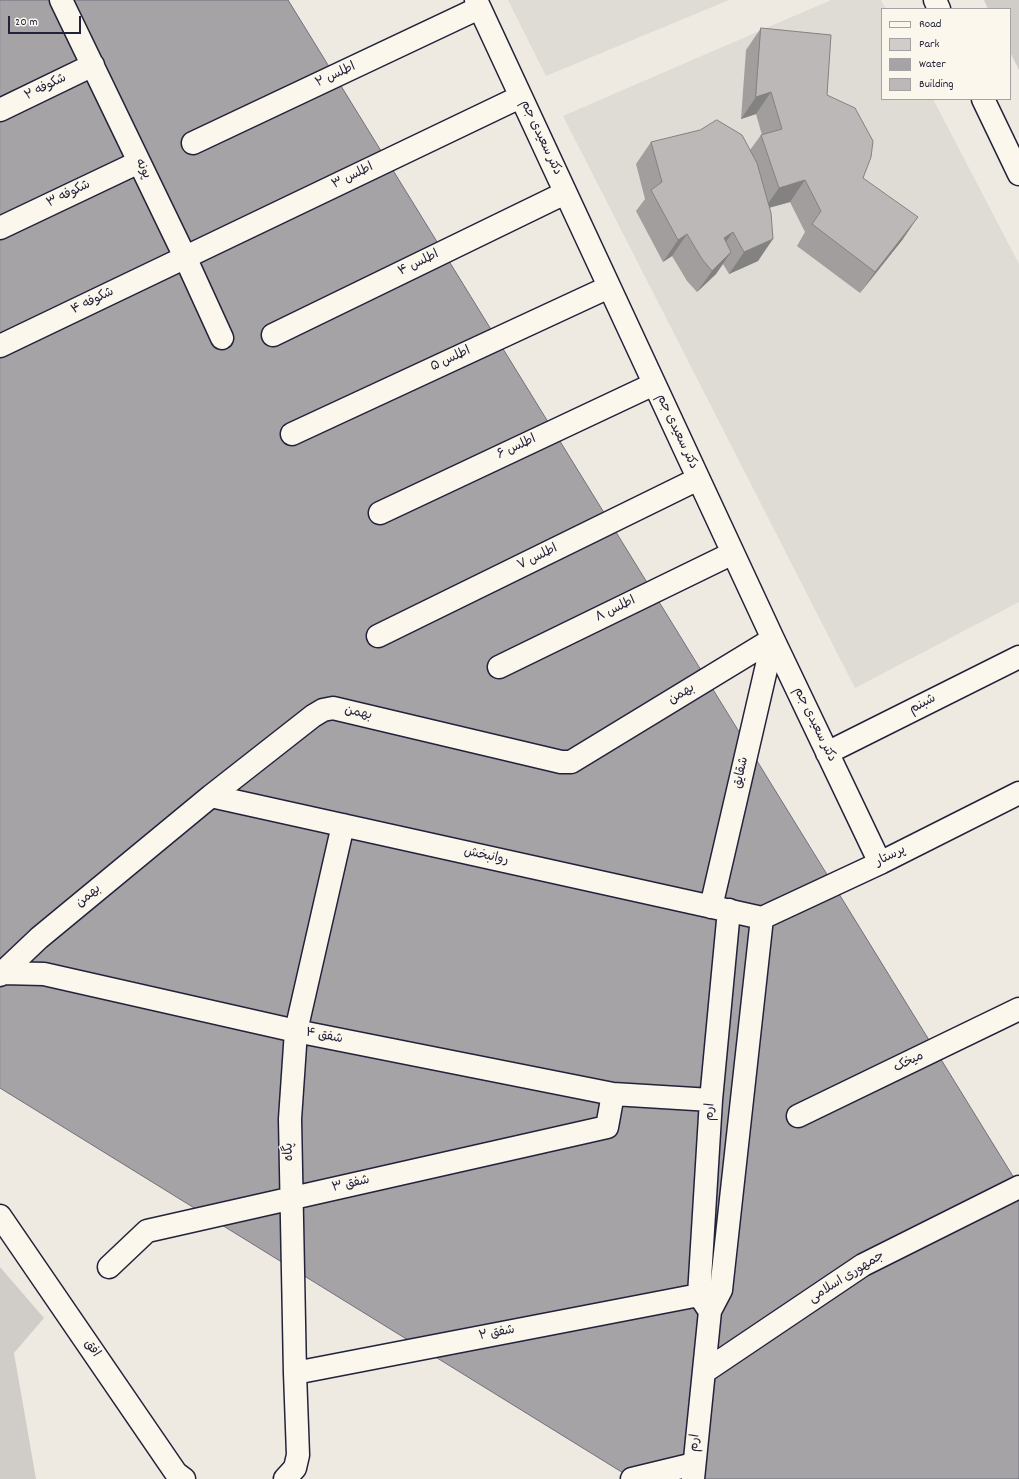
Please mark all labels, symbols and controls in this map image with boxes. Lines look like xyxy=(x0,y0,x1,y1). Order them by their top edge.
scale bar xyxy=(10,8,83,34)
legend xyxy=(881,8,1011,100)
text: 20 m xyxy=(15,14,38,31)
text: Road xyxy=(919,16,941,33)
text: Park xyxy=(919,36,939,53)
text: Water xyxy=(919,56,946,73)
street label: اطلس ۲ xyxy=(314,60,358,92)
street label: شکوفه ۲ xyxy=(22,71,70,105)
text: Building xyxy=(919,76,954,93)
street label: دکتر سعیدی جم xyxy=(516,98,564,178)
street label: پونه xyxy=(130,156,154,182)
street label: اطلس ۳ xyxy=(330,160,376,194)
street label: شکوفه ۳ xyxy=(45,178,93,212)
street label: اطلس ۴ xyxy=(396,248,442,280)
street label: شکوفه ۴ xyxy=(69,285,117,319)
street label: اطلس ۵ xyxy=(428,344,474,376)
street label: دکتر سعیدی جم xyxy=(652,392,700,472)
street label: اطلس ۶ xyxy=(495,432,539,464)
street label: اطلس ۷ xyxy=(515,542,561,574)
street label: اطلس ۸ xyxy=(593,594,639,626)
street label: بهمن xyxy=(666,681,698,709)
street label: دکتر سعیدی جم xyxy=(789,685,839,765)
street label: شبنم xyxy=(907,692,939,718)
street label: بهمن xyxy=(343,703,373,725)
street label: شقایق xyxy=(731,756,753,790)
street label: پرستار xyxy=(873,843,909,871)
street label: روانبخش xyxy=(462,845,510,869)
street label: بهمن xyxy=(73,882,105,912)
street label: شفق ۴ xyxy=(304,1026,344,1048)
street label: میخک xyxy=(891,1049,927,1077)
street label: ارم xyxy=(703,1103,719,1121)
street label: پگاه xyxy=(282,1143,298,1161)
street label: شفق ۳ xyxy=(331,1173,371,1197)
street label: جمهوری اسلامی xyxy=(806,1249,888,1307)
street label: شفق ۲ xyxy=(478,1323,516,1345)
street label: افق xyxy=(80,1337,102,1361)
street label: ارم xyxy=(687,1433,705,1453)

